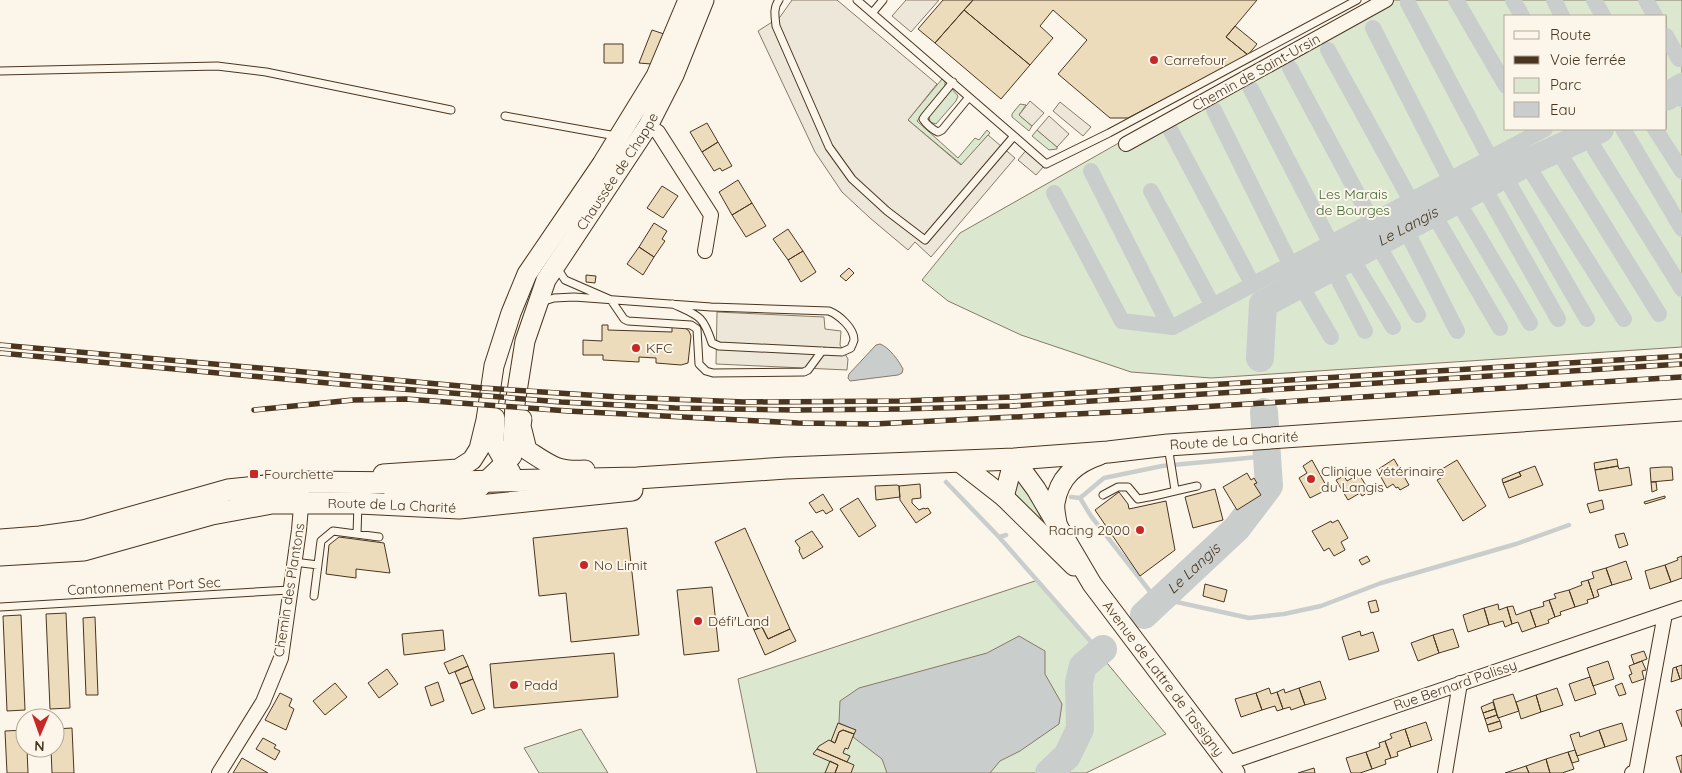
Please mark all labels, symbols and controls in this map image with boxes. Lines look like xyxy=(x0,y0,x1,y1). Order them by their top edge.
legend xyxy=(1504,15,1667,130)
text: Route xyxy=(1550,25,1591,44)
street label: Chemin de Saint-Ursin xyxy=(1189,29,1323,115)
text: Voie ferrée xyxy=(1550,50,1626,69)
place label: Carrefour xyxy=(1164,51,1227,69)
marker: Carrefour xyxy=(1148,54,1160,66)
text: Parc xyxy=(1550,75,1581,94)
text: Eau xyxy=(1550,100,1576,119)
street label: Chaussée de Chappe xyxy=(572,110,662,234)
park label: Les Marais de Bourges xyxy=(1316,185,1390,219)
water label: Le Langis xyxy=(1374,202,1442,250)
place label: KFC xyxy=(646,339,672,357)
marker: KFC xyxy=(630,342,642,354)
street label: Route de La Charité xyxy=(1169,427,1299,454)
place label: Clinique vétérinaire du Langis xyxy=(1321,462,1444,496)
place label: Fourchette xyxy=(264,465,334,483)
marker: Fourchette xyxy=(248,468,260,480)
marker: Clinique vétérinaire du Langis xyxy=(1305,473,1317,485)
street label: Route de La Charité xyxy=(327,494,457,517)
place label: Racing 2000 xyxy=(1048,521,1130,539)
street label: Chemin des Plantons xyxy=(270,522,308,658)
marker: Racing 2000 xyxy=(1134,524,1146,536)
water label: Le Langis xyxy=(1163,538,1225,598)
place label: No Limit xyxy=(594,556,648,574)
marker: No Limit xyxy=(578,559,590,571)
street label: Cantonnement Port Sec xyxy=(67,573,221,599)
street label: Avenue de Lattre de Tassigny xyxy=(1099,597,1228,760)
place label: Défi'Land xyxy=(708,612,769,630)
marker: Défi'Land xyxy=(692,615,704,627)
street label: Rue Bernard Palissy xyxy=(1391,655,1519,715)
place label: Padd xyxy=(524,676,558,694)
marker: Padd xyxy=(508,679,520,691)
north arrow xyxy=(15,708,65,758)
text: N xyxy=(34,737,45,755)

